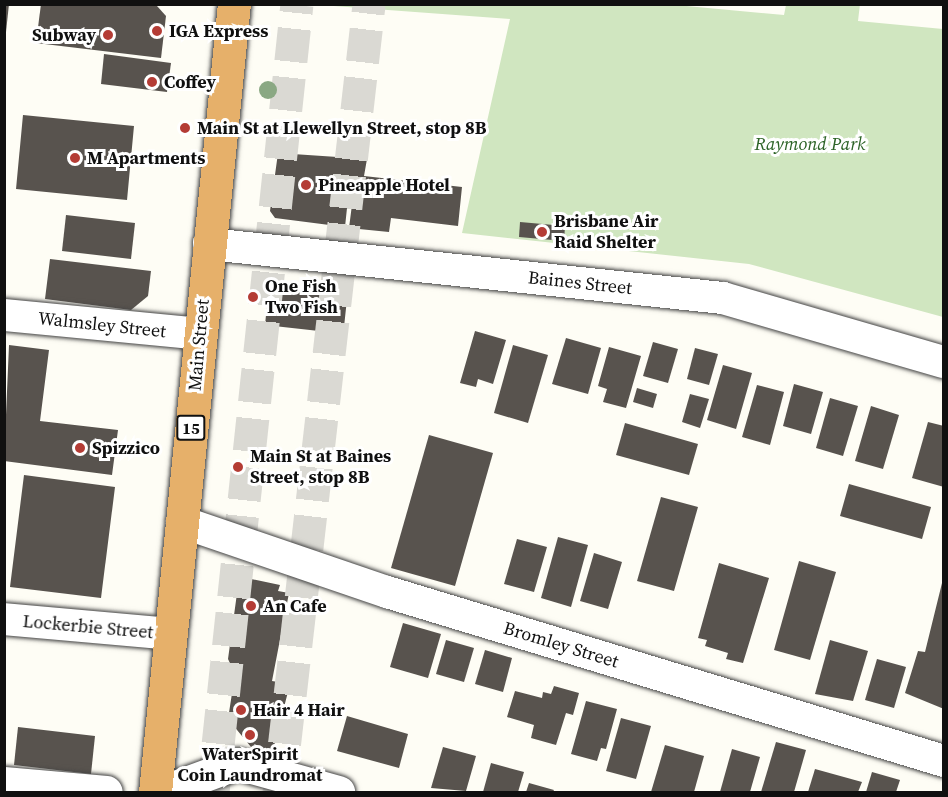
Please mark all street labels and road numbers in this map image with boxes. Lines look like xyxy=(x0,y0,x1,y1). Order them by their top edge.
street label: Baines Street xyxy=(527,267,633,299)
street label: Main Street xyxy=(184,298,214,392)
street label: Walmsley Street xyxy=(37,308,167,342)
road number: 15 xyxy=(176,415,206,441)
street label: Lockerbie Street xyxy=(22,611,154,643)
street label: Bromley Street xyxy=(501,617,621,673)

